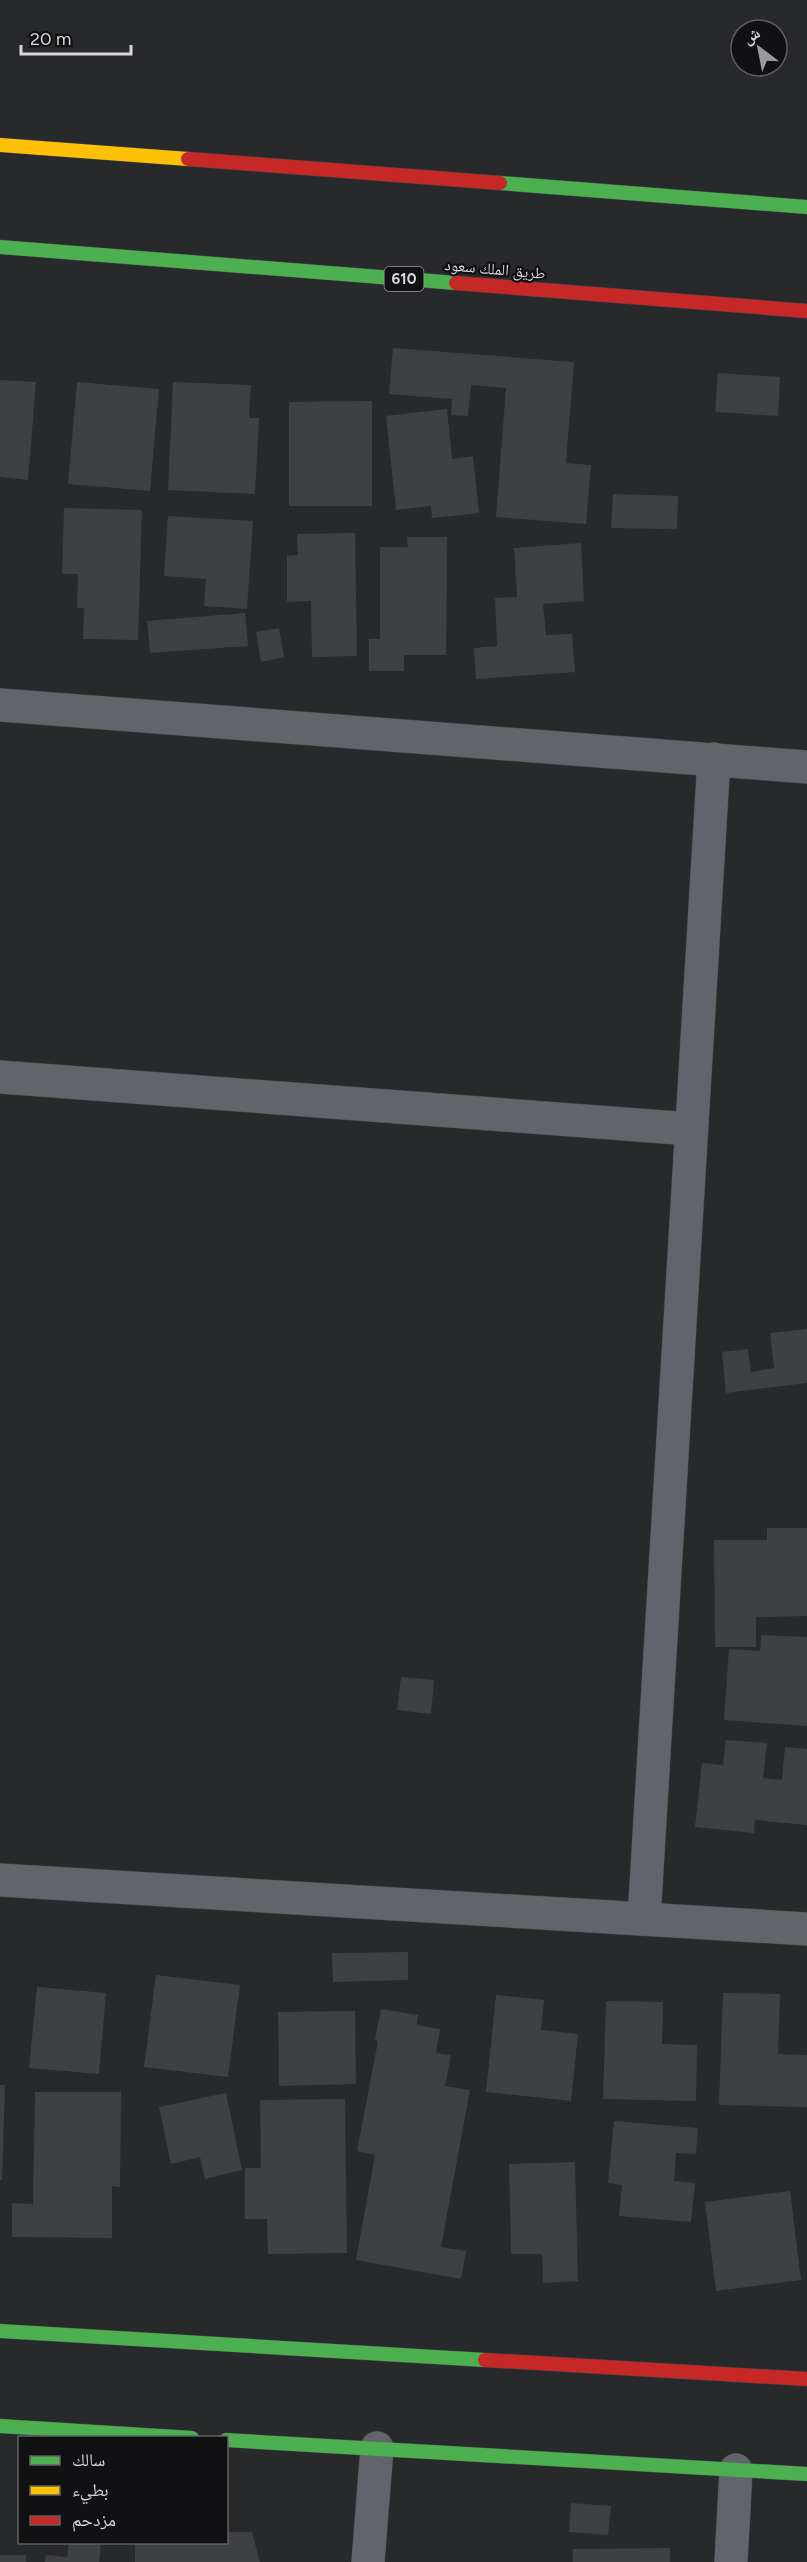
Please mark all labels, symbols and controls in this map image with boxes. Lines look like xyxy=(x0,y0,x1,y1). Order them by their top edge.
scale bar xyxy=(21,18,130,56)
north arrow xyxy=(729,18,789,78)
text: ش xyxy=(739,23,764,48)
text: 20 m xyxy=(30,28,71,50)
street label: طريق الملك سعود xyxy=(444,255,546,284)
road number: 610 xyxy=(384,267,424,291)
legend xyxy=(18,2436,228,2544)
text: سالك xyxy=(72,2449,105,2471)
text: بطيء xyxy=(72,2479,109,2505)
text: مزدحم xyxy=(72,2509,116,2532)

